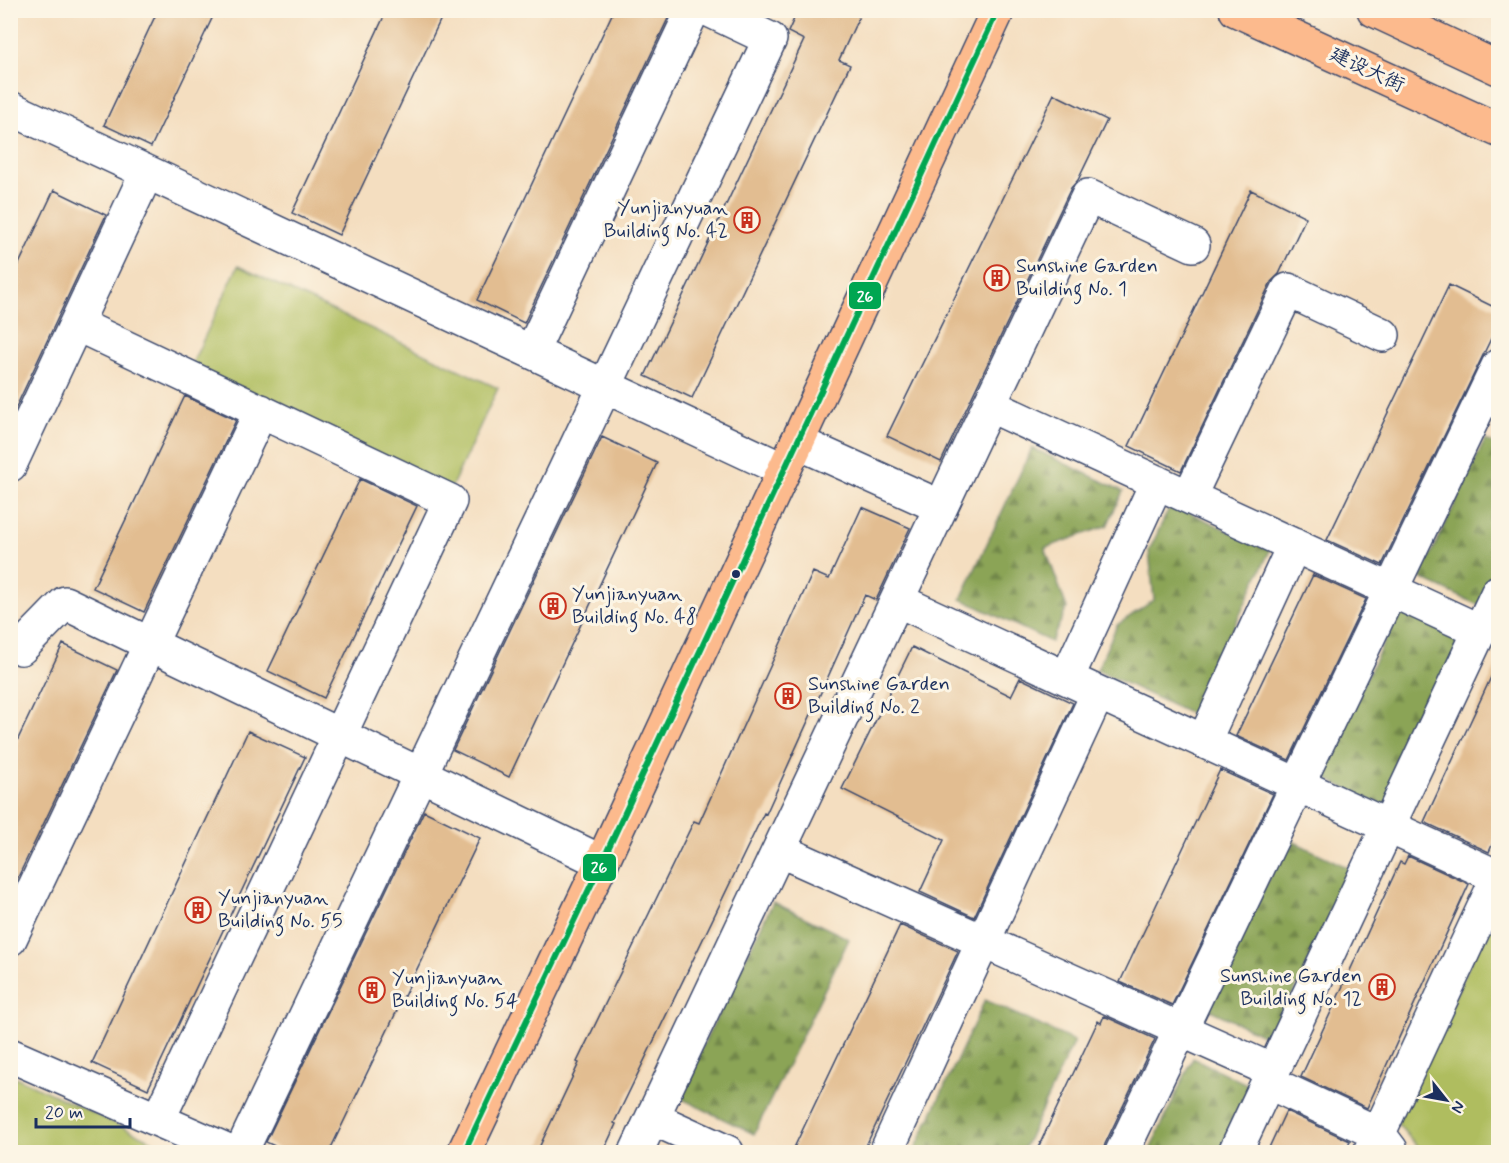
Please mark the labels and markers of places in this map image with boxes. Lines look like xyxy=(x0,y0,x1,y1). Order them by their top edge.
place label: Yunjianyuan Building No. 42 xyxy=(604,195,728,247)
building icon: Yunjianyuan Building No. 42 xyxy=(732,205,762,235)
place label: Sunshine Garden Building No. 1 xyxy=(1016,253,1158,305)
building icon: Sunshine Garden Building No. 1 xyxy=(982,263,1012,293)
unlabelled marker xyxy=(730,568,742,580)
place label: Yunjianyuan Building No. 48 xyxy=(572,581,697,633)
building icon: Yunjianyuan Building No. 48 xyxy=(538,591,568,621)
place label: Sunshine Garden Building No. 2 xyxy=(808,671,950,723)
building icon: Sunshine Garden Building No. 2 xyxy=(773,681,803,711)
place label: Yunjianyuan Building No. 55 xyxy=(218,885,343,937)
building icon: Yunjianyuan Building No. 55 xyxy=(183,895,213,925)
place label: Sunshine Garden Building No. 12 xyxy=(1220,963,1362,1015)
place label: Yunjianyuan Building No. 54 xyxy=(392,965,518,1017)
building icon: Sunshine Garden Building No. 12 xyxy=(1367,972,1397,1002)
building icon: Yunjianyuan Building No. 54 xyxy=(357,975,387,1005)

